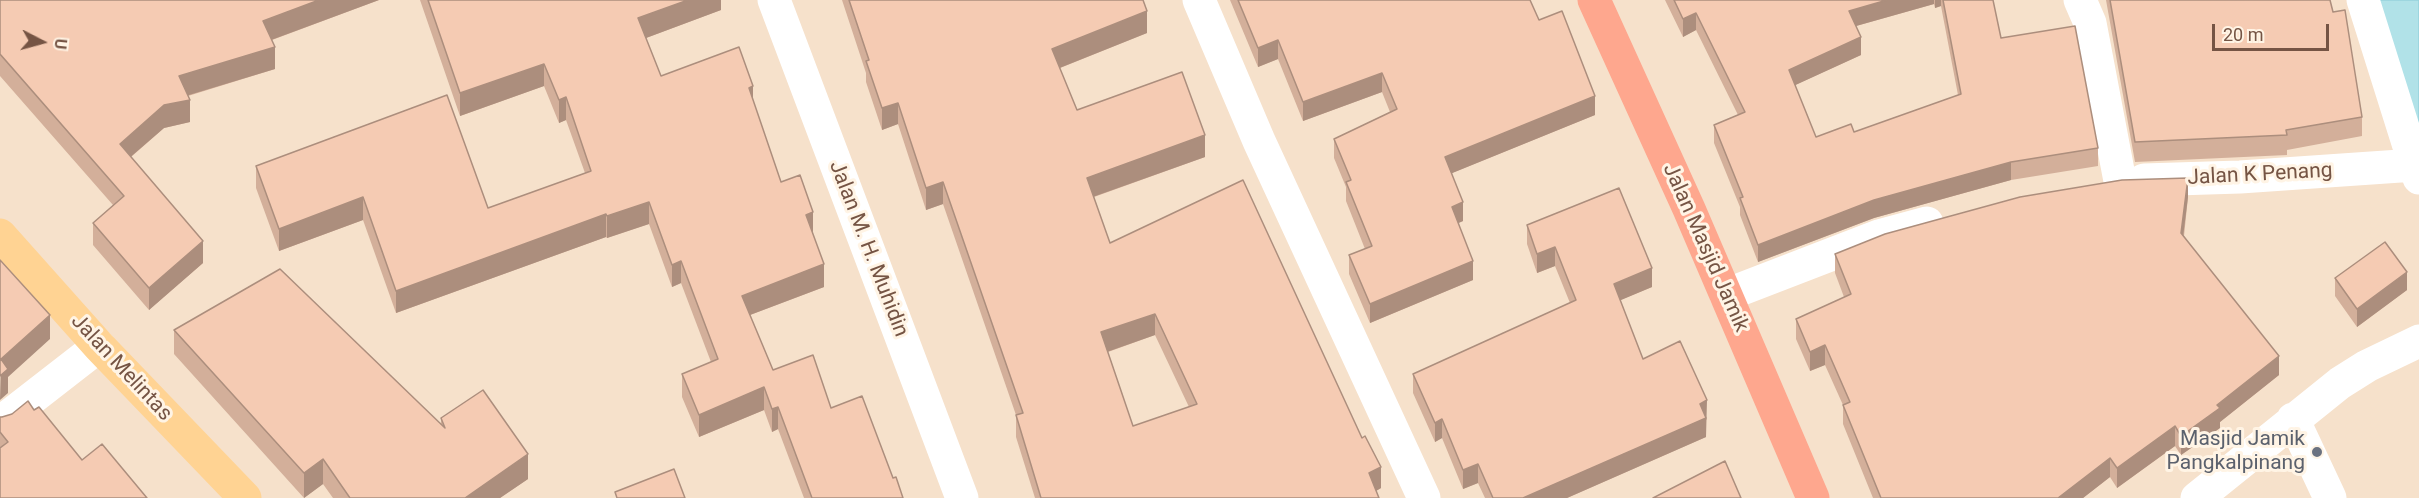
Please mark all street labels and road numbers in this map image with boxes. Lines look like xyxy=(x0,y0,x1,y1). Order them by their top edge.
street label: Jalan M. H. Muhidin xyxy=(823,158,913,340)
street label: Jalan K Penang xyxy=(2187,159,2333,191)
street label: Jalan Masjid Jamik xyxy=(1657,160,1753,336)
street label: Jalan Melintas xyxy=(65,309,177,427)

